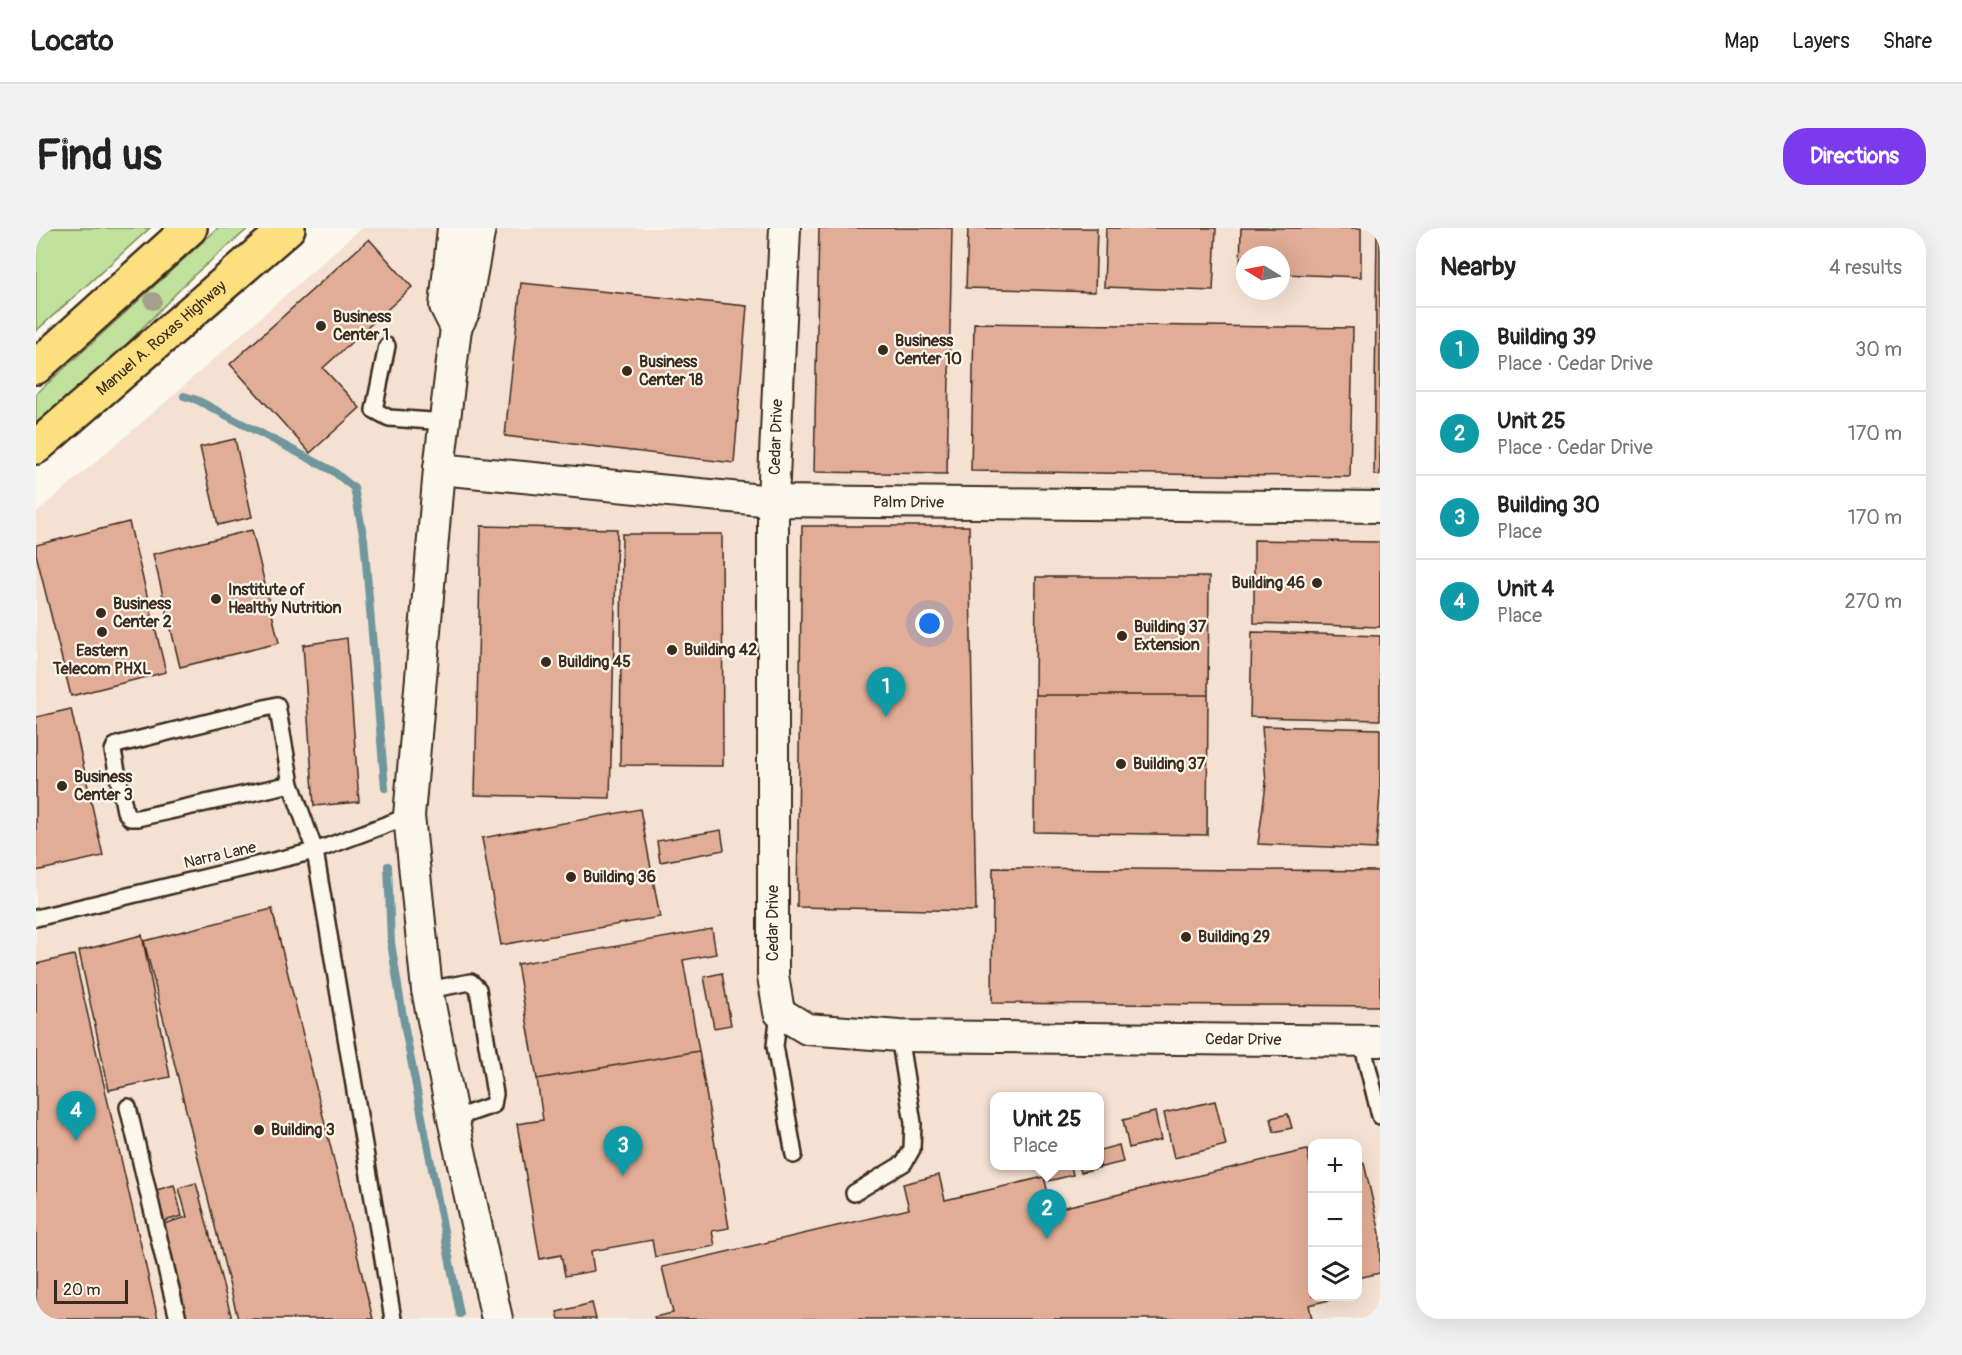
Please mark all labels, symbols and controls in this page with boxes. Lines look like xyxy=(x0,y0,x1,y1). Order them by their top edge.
text: Locato xyxy=(30,24,114,59)
text: Map xyxy=(1724,28,1759,55)
text: Layers xyxy=(1792,28,1850,55)
text: Share xyxy=(1883,28,1932,55)
button: Directions xyxy=(1783,128,1926,185)
text: Find us xyxy=(36,130,162,182)
north arrow xyxy=(1236,246,1290,300)
text: Nearby xyxy=(1440,251,1516,283)
text: 4 results xyxy=(1829,255,1902,280)
street label: Manuel A. Roxas Highway xyxy=(92,276,231,400)
place label: Business Center 1 xyxy=(333,307,392,345)
marker: Business Center 1 xyxy=(314,319,328,333)
text: Building 39 xyxy=(1497,323,1596,351)
place label: Business Center 10 xyxy=(895,331,962,369)
text: 1 xyxy=(1456,337,1463,362)
text: 30 m xyxy=(1855,337,1902,362)
marker: Business Center 10 xyxy=(876,343,890,357)
text: Place · Cedar Drive xyxy=(1497,351,1653,376)
place label: Business Center 18 xyxy=(639,352,703,390)
marker: Business Center 18 xyxy=(620,364,634,378)
street label: Cedar Drive xyxy=(765,398,787,476)
text: Unit 25 xyxy=(1497,407,1566,435)
text: 2 xyxy=(1454,421,1465,446)
text: 170 m xyxy=(1848,421,1902,446)
text: Place · Cedar Drive xyxy=(1497,435,1653,460)
text: Building 30 xyxy=(1497,491,1600,519)
street label: Palm Drive xyxy=(873,492,944,513)
text: 3 xyxy=(1454,505,1465,530)
text: 170 m xyxy=(1848,505,1902,530)
text: Place xyxy=(1497,519,1542,544)
place label: Building 46 xyxy=(1232,573,1305,593)
text: Unit 4 xyxy=(1497,575,1554,603)
marker: Building 46 xyxy=(1310,576,1324,590)
place label: Institute of Healthy Nutrition xyxy=(228,580,342,618)
text: 4 xyxy=(1454,589,1465,614)
text: 270 m xyxy=(1844,589,1902,614)
marker: Institute of Healthy Nutrition xyxy=(209,592,223,606)
place label: Business Center 2 xyxy=(113,594,172,632)
text: Place xyxy=(1497,603,1542,628)
marker: Business Center 2 xyxy=(94,606,108,620)
your location xyxy=(915,609,944,638)
place label: Building 37 Extension xyxy=(1134,617,1207,655)
marker: Eastern Telecom PHXL xyxy=(95,625,109,639)
marker: Building 37 Extension xyxy=(1115,629,1129,643)
place label: Building 42 xyxy=(684,640,757,660)
place label: Eastern Telecom PHXL xyxy=(52,641,151,679)
marker: Building 42 xyxy=(665,643,679,657)
place label: Building 45 xyxy=(558,652,631,672)
marker: Building 45 xyxy=(539,655,553,669)
pin: 1 xyxy=(866,668,906,717)
place label: Building 37 xyxy=(1133,754,1206,774)
marker: Building 37 xyxy=(1114,757,1128,771)
place label: Business Center 3 xyxy=(74,767,133,805)
marker: Business Center 3 xyxy=(55,779,69,793)
street label: Narra Lane xyxy=(182,837,258,873)
place label: Building 36 xyxy=(583,867,656,887)
marker: Building 36 xyxy=(564,870,578,884)
street label: Cedar Drive xyxy=(763,885,783,961)
place label: Building 29 xyxy=(1198,927,1270,947)
marker: Building 29 xyxy=(1179,930,1193,944)
street label: Cedar Drive xyxy=(1205,1029,1282,1050)
pin: 4 xyxy=(56,1092,96,1141)
popup xyxy=(990,1092,1104,1170)
text: Unit 25 xyxy=(1013,1105,1081,1133)
place label: Building 3 xyxy=(271,1120,335,1140)
marker: Building 3 xyxy=(252,1123,266,1137)
pin: 3 xyxy=(604,1126,642,1176)
text: Place xyxy=(1013,1133,1058,1158)
map controls xyxy=(1308,1139,1362,1301)
button: + xyxy=(1308,1139,1362,1193)
pin: 2 xyxy=(1028,1190,1066,1239)
button: − xyxy=(1308,1193,1362,1247)
button: layers xyxy=(1308,1247,1362,1301)
scale bar xyxy=(54,1277,128,1304)
text: 20 m xyxy=(63,1280,101,1300)

